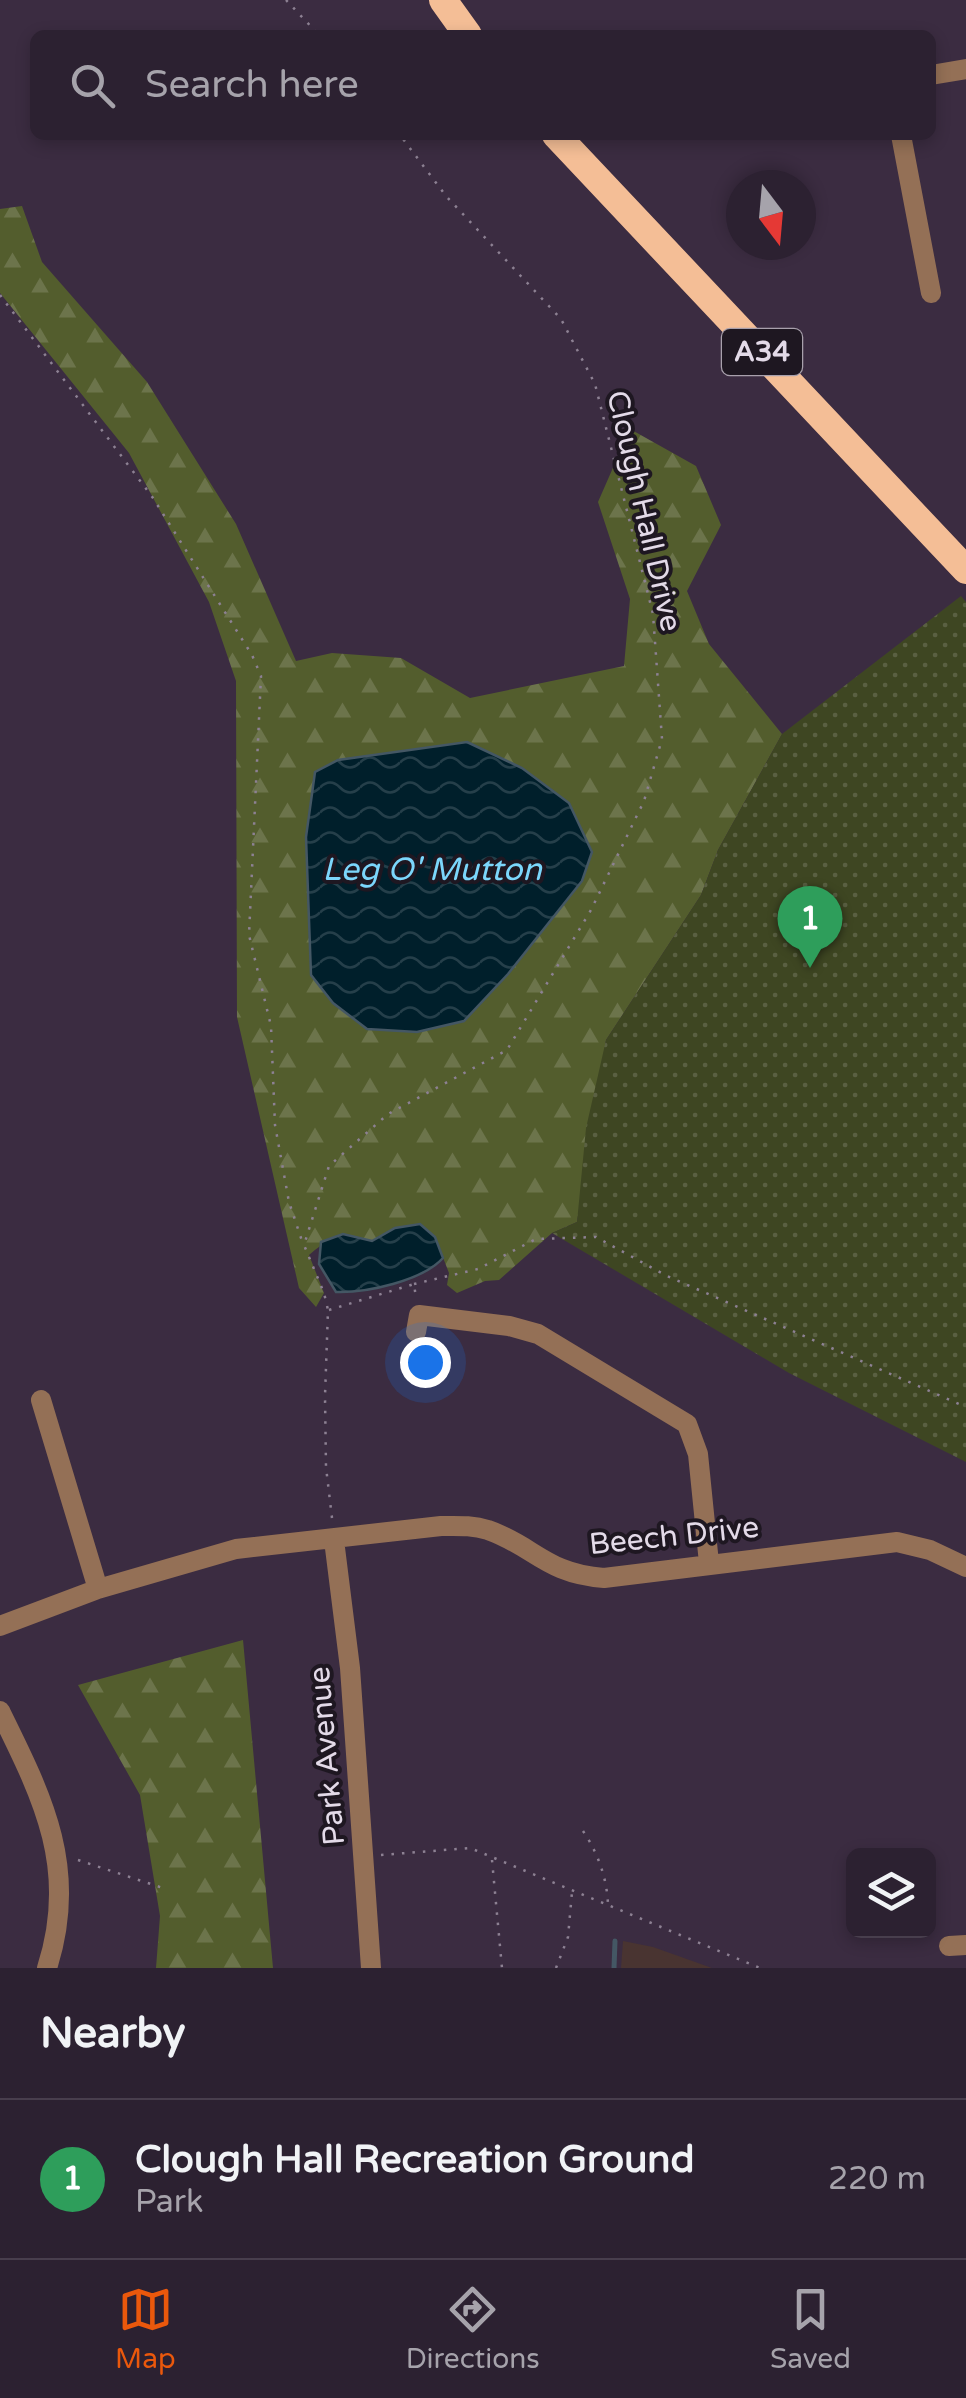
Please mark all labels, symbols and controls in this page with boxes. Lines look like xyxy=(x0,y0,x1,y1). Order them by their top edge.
search box xyxy=(30,30,936,140)
icon: search xyxy=(65,58,120,113)
text: Search here xyxy=(145,62,359,108)
north arrow xyxy=(726,170,816,260)
road number: A34 xyxy=(722,329,802,375)
street label: Clough Hall Drive xyxy=(598,387,690,635)
water label: Leg O' Mutton xyxy=(322,851,543,889)
pin: 1 xyxy=(778,886,842,968)
your location xyxy=(400,1337,451,1388)
street label: Beech Drive xyxy=(587,1509,761,1563)
street label: Park Avenue xyxy=(301,1665,353,1847)
map controls xyxy=(846,1848,936,1938)
button: layers xyxy=(846,1848,936,1938)
text: Nearby xyxy=(40,2008,185,2059)
text: Clough Hall Recreation Ground xyxy=(135,2137,694,2183)
text: 1 xyxy=(62,2160,83,2198)
text: 220 m xyxy=(828,2160,926,2198)
text: Park xyxy=(135,2183,203,2221)
tab: Map xyxy=(115,2282,176,2376)
tab: Directions xyxy=(406,2282,540,2376)
tab: Saved xyxy=(770,2282,851,2376)

